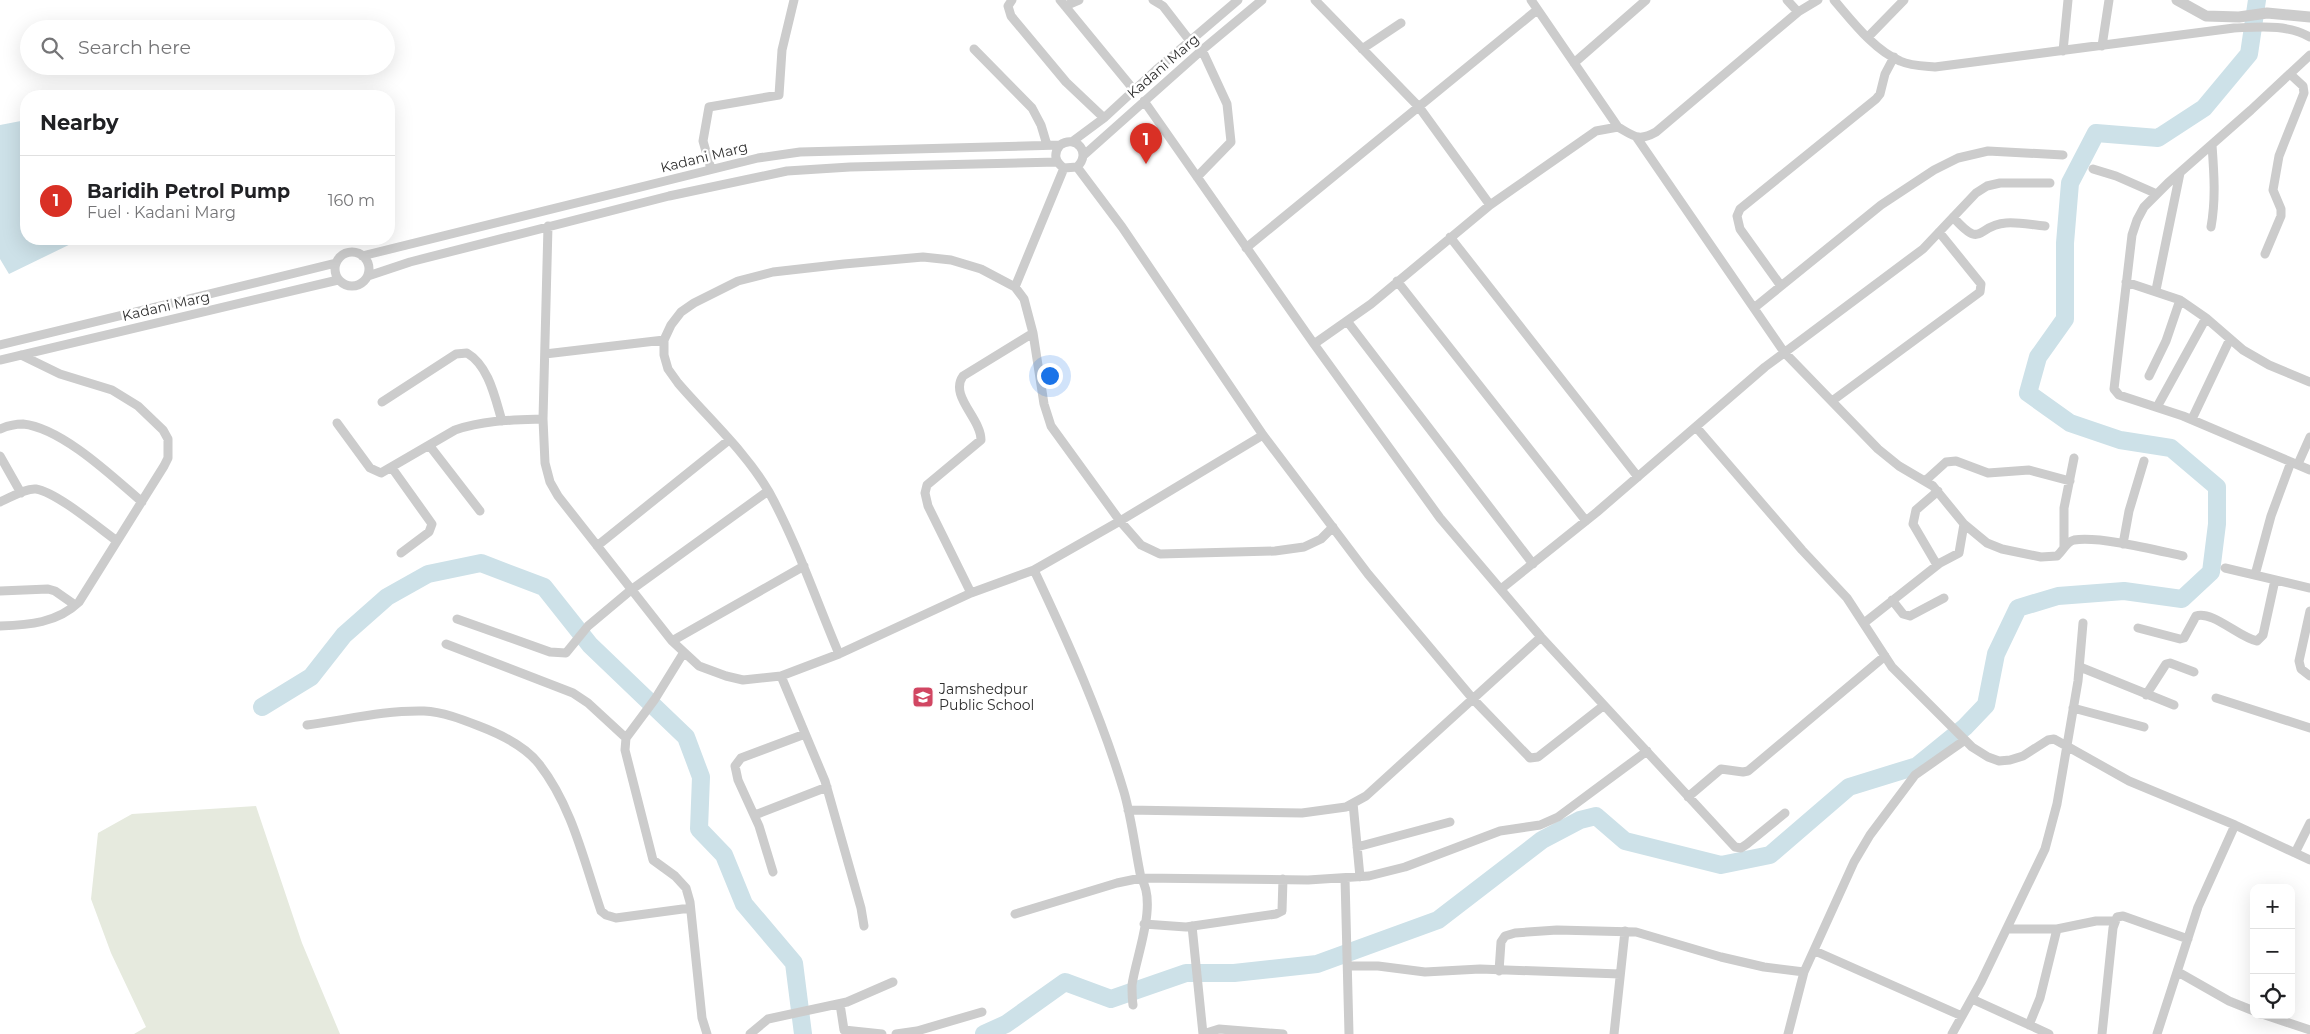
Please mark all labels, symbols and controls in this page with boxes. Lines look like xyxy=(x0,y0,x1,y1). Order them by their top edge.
search box xyxy=(20,20,395,75)
street label: Kadani Marg xyxy=(1123,30,1203,102)
icon: search xyxy=(38,34,66,62)
text: Search here xyxy=(78,36,191,59)
text: Nearby xyxy=(40,110,119,135)
pin: 1 xyxy=(1130,123,1162,164)
street label: Kadani Marg xyxy=(658,137,750,177)
text: Baridih Petrol Pump xyxy=(87,180,290,203)
text: 1 xyxy=(53,191,59,210)
text: 160 m xyxy=(328,191,375,210)
text: Fuel · Kadani Marg xyxy=(87,203,236,222)
street label: Kadani Marg xyxy=(120,287,212,325)
your location xyxy=(1037,363,1063,389)
place label: Jamshedpur Public School xyxy=(938,680,1034,714)
school or university icon: Jamshedpur Public School xyxy=(911,685,935,709)
map controls xyxy=(2250,884,2295,1019)
button: + xyxy=(2250,884,2295,929)
button: − xyxy=(2250,929,2295,974)
button: locate xyxy=(2250,974,2295,1019)

